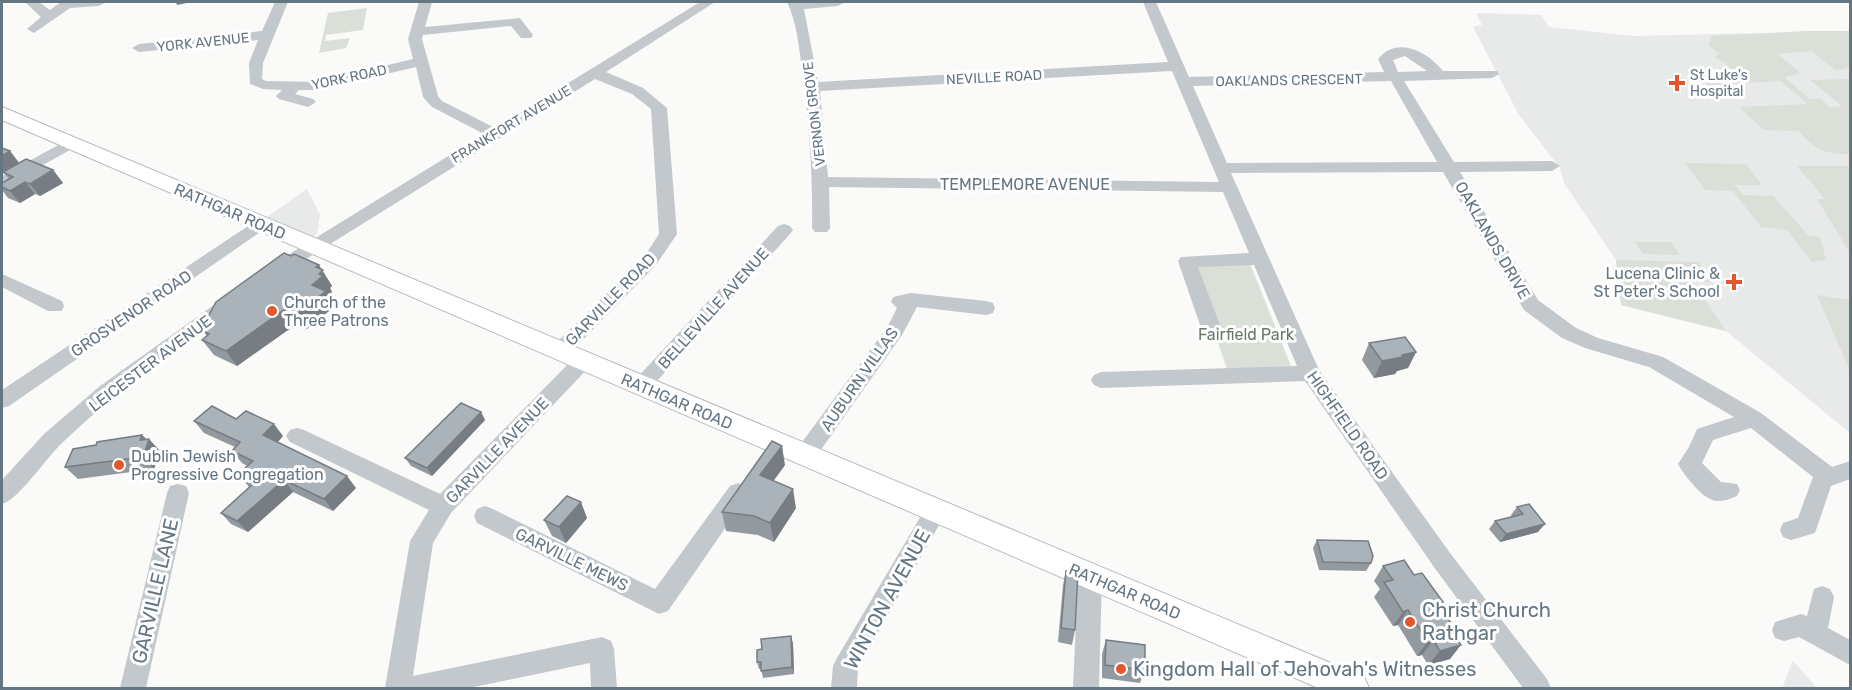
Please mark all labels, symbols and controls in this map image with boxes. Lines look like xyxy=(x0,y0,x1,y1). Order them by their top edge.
street label: YORK AVENUE xyxy=(156,29,250,56)
street label: YORK ROAD xyxy=(310,61,388,94)
street label: VERNON GROVE xyxy=(800,61,829,167)
street label: NEVILLE ROAD xyxy=(946,66,1043,89)
place label: St Luke's Hospital xyxy=(1690,67,1748,100)
street label: OAKLANDS CRESCENT xyxy=(1215,71,1363,90)
marker: St Luke's Hospital xyxy=(1668,74,1686,92)
street label: FRANKFORT AVENUE xyxy=(448,82,574,167)
street label: TEMPLEMORE AVENUE xyxy=(940,175,1110,194)
street label: OAKLANDS DRIVE xyxy=(1451,178,1534,302)
street label: RATHGAR ROAD xyxy=(171,179,288,244)
street label: BELLEVILLE AVENUE xyxy=(654,244,773,373)
street label: GARVILLE ROAD xyxy=(562,249,659,349)
place label: Lucena Clinic & St Peter's School xyxy=(1593,264,1720,301)
street label: GROSVENOR ROAD xyxy=(67,266,195,361)
marker: Lucena Clinic & St Peter's School xyxy=(1725,273,1743,291)
place label: Church of the Three Patrons xyxy=(284,293,389,330)
marker: Church of the Three Patrons xyxy=(265,304,279,318)
street label: LEICESTER AVENUE xyxy=(85,311,215,416)
street label: AUBURN VILLAS xyxy=(817,324,902,435)
park label: Fairfield Park xyxy=(1198,325,1295,344)
street label: HIGHFIELD ROAD xyxy=(1303,367,1392,483)
street label: RATHGAR ROAD xyxy=(618,369,735,434)
street label: GARVILLE AVENUE xyxy=(442,393,553,507)
place label: Dublin Jewish Progressive Congregation xyxy=(131,447,324,484)
marker: Dublin Jewish Progressive Congregation xyxy=(112,458,126,472)
street label: GARVILLE LANE xyxy=(127,516,183,666)
street label: GARVILLE MEWS xyxy=(512,524,631,595)
street label: WINTON AVENUE xyxy=(839,525,935,673)
street label: RATHGAR ROAD xyxy=(1066,559,1183,624)
place label: Christ Church Rathgar xyxy=(1422,598,1551,645)
marker: Christ Church Rathgar xyxy=(1403,615,1417,629)
place label: Kingdom Hall of Jehovah's Witnesses xyxy=(1133,657,1476,681)
marker: Kingdom Hall of Jehovah's Witnesses xyxy=(1114,662,1128,676)

